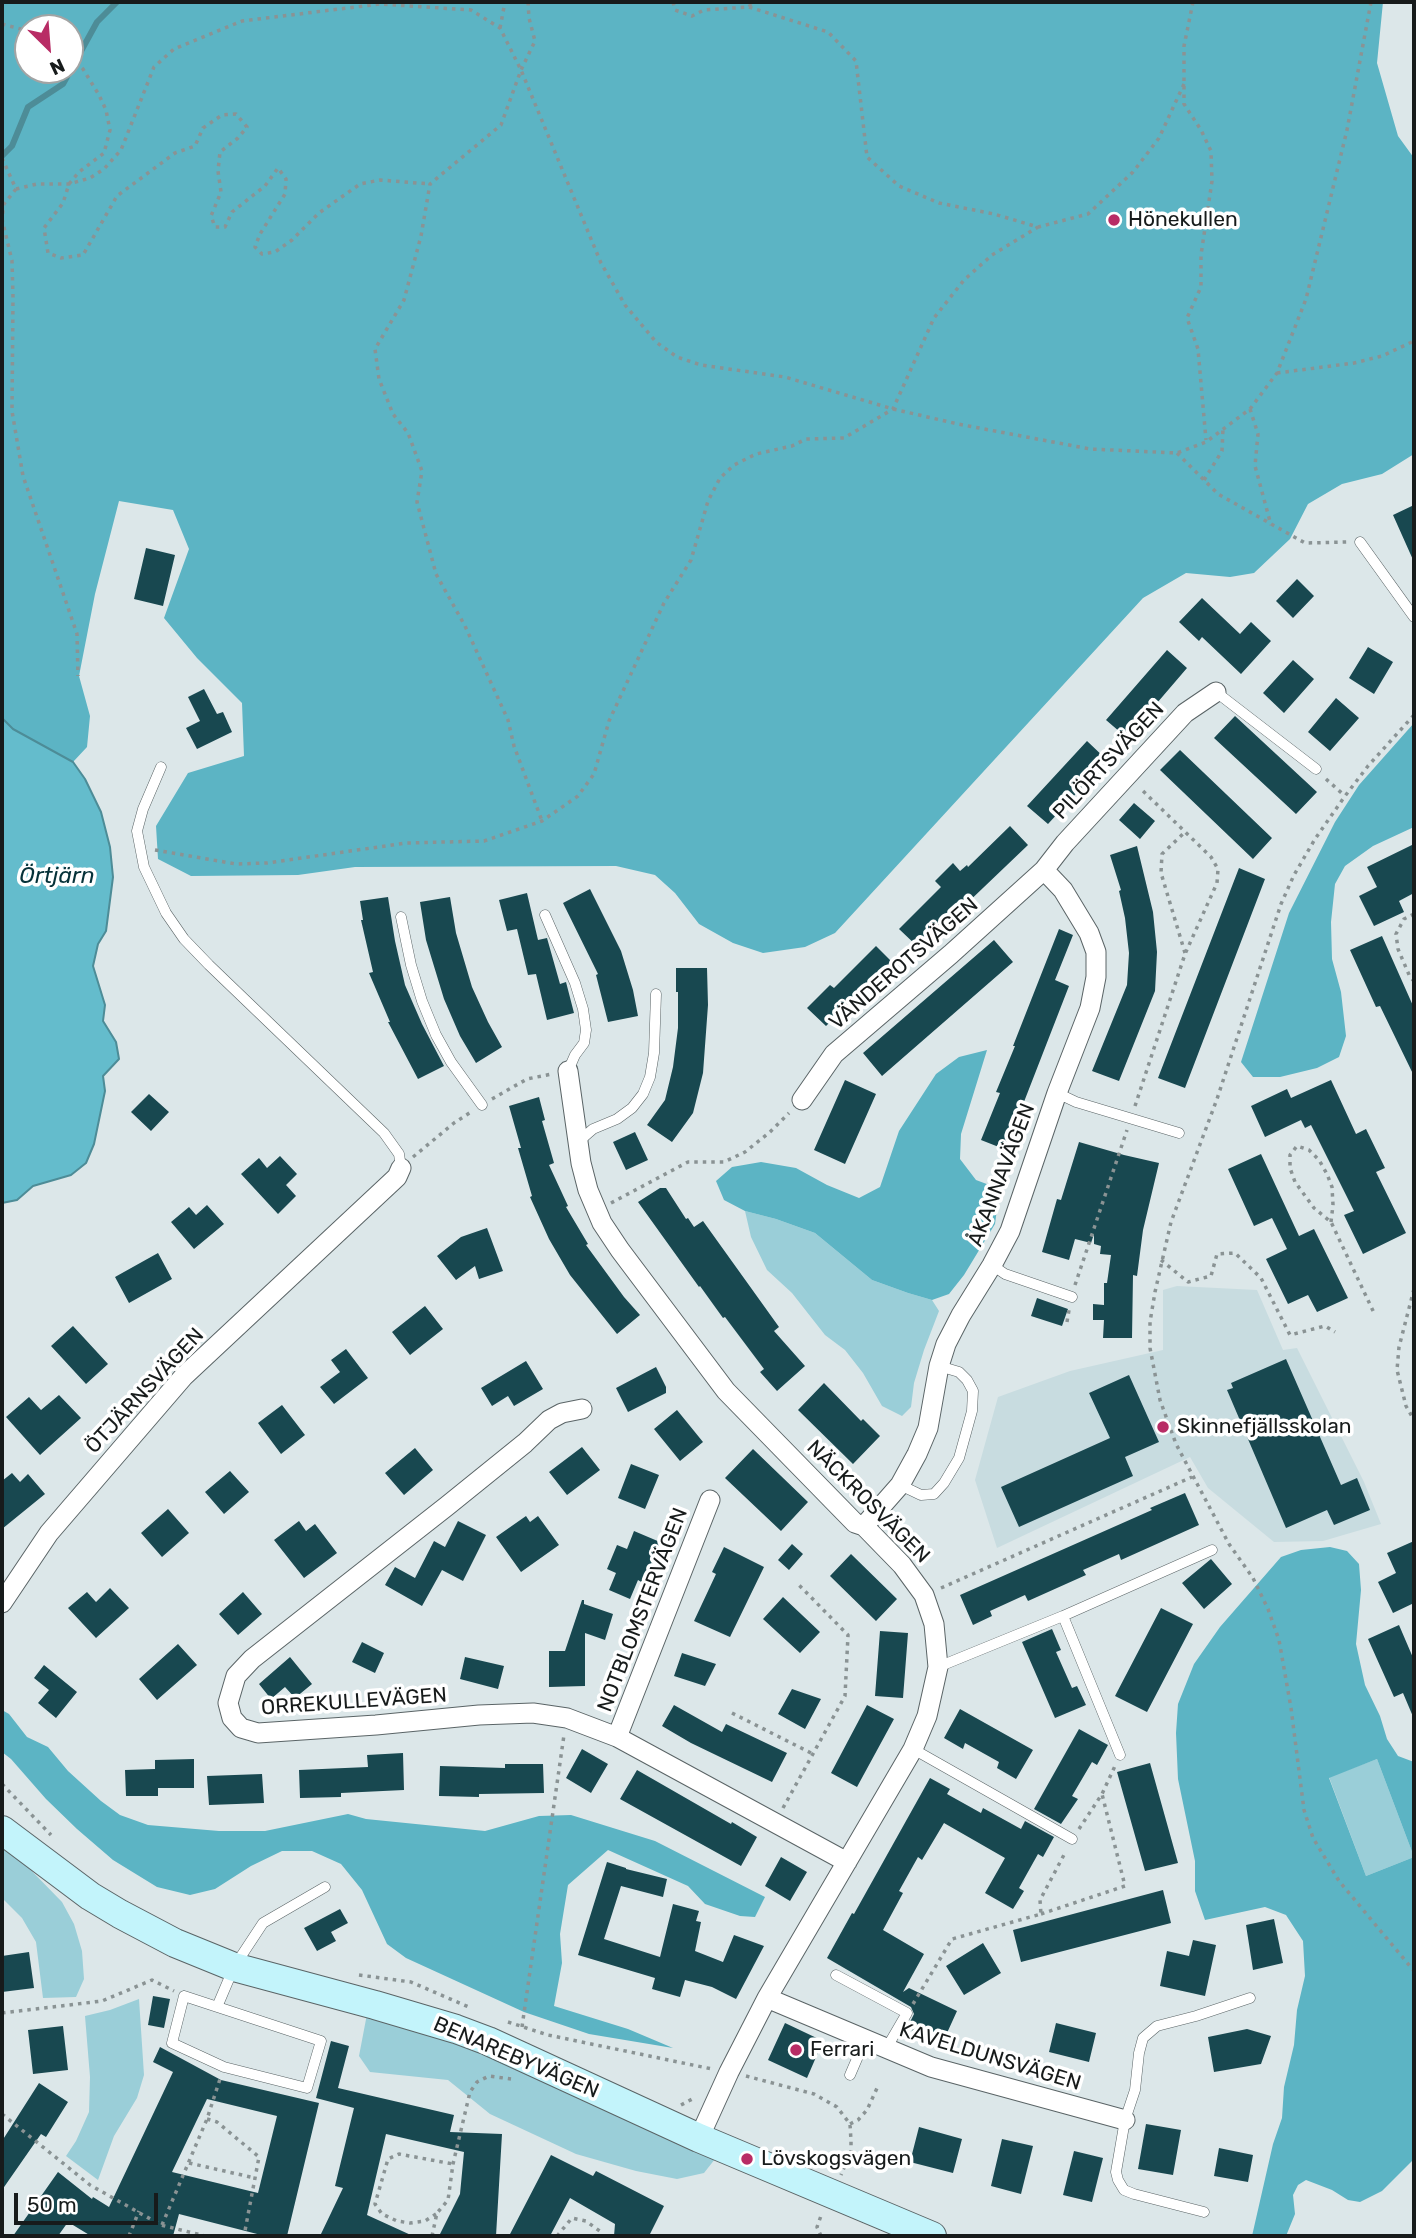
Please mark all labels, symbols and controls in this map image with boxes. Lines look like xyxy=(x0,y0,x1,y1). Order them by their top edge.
north arrow xyxy=(14,14,84,84)
text: N xyxy=(46,53,68,80)
place label: Hönekullen xyxy=(1128,207,1238,233)
marker: Hönekullen xyxy=(1106,212,1122,228)
street label: PILÖRTSVÄGEN xyxy=(1048,697,1170,825)
water label: Örtjärn xyxy=(19,862,95,890)
street label: VÄNDEROTSVÄGEN xyxy=(824,892,984,1036)
street label: ÅKANNAVÄGEN xyxy=(963,1100,1041,1250)
street label: ÖTJÄRNSVÄGEN xyxy=(80,1323,210,1459)
place label: Skinnefjällsskolan xyxy=(1177,1414,1352,1440)
marker: Skinnefjällsskolan xyxy=(1155,1419,1171,1435)
street label: NÄCKROSVÄGEN xyxy=(801,1435,935,1569)
street label: NOTBLOMSTERVÄGEN xyxy=(592,1504,694,1716)
street label: ORREKULLEVÄGEN xyxy=(260,1683,448,1721)
street label: BENAREBYVÄGEN xyxy=(430,2012,602,2104)
street label: KAVELDUNSVÄGEN xyxy=(896,2017,1084,2097)
place label: Ferrari xyxy=(810,2037,874,2063)
marker: Ferrari xyxy=(788,2042,804,2058)
place label: Lövskogsvägen xyxy=(761,2146,911,2172)
marker: Lövskogsvägen xyxy=(739,2151,755,2167)
scale bar xyxy=(18,2178,161,2222)
text: 50 m xyxy=(27,2192,77,2217)

